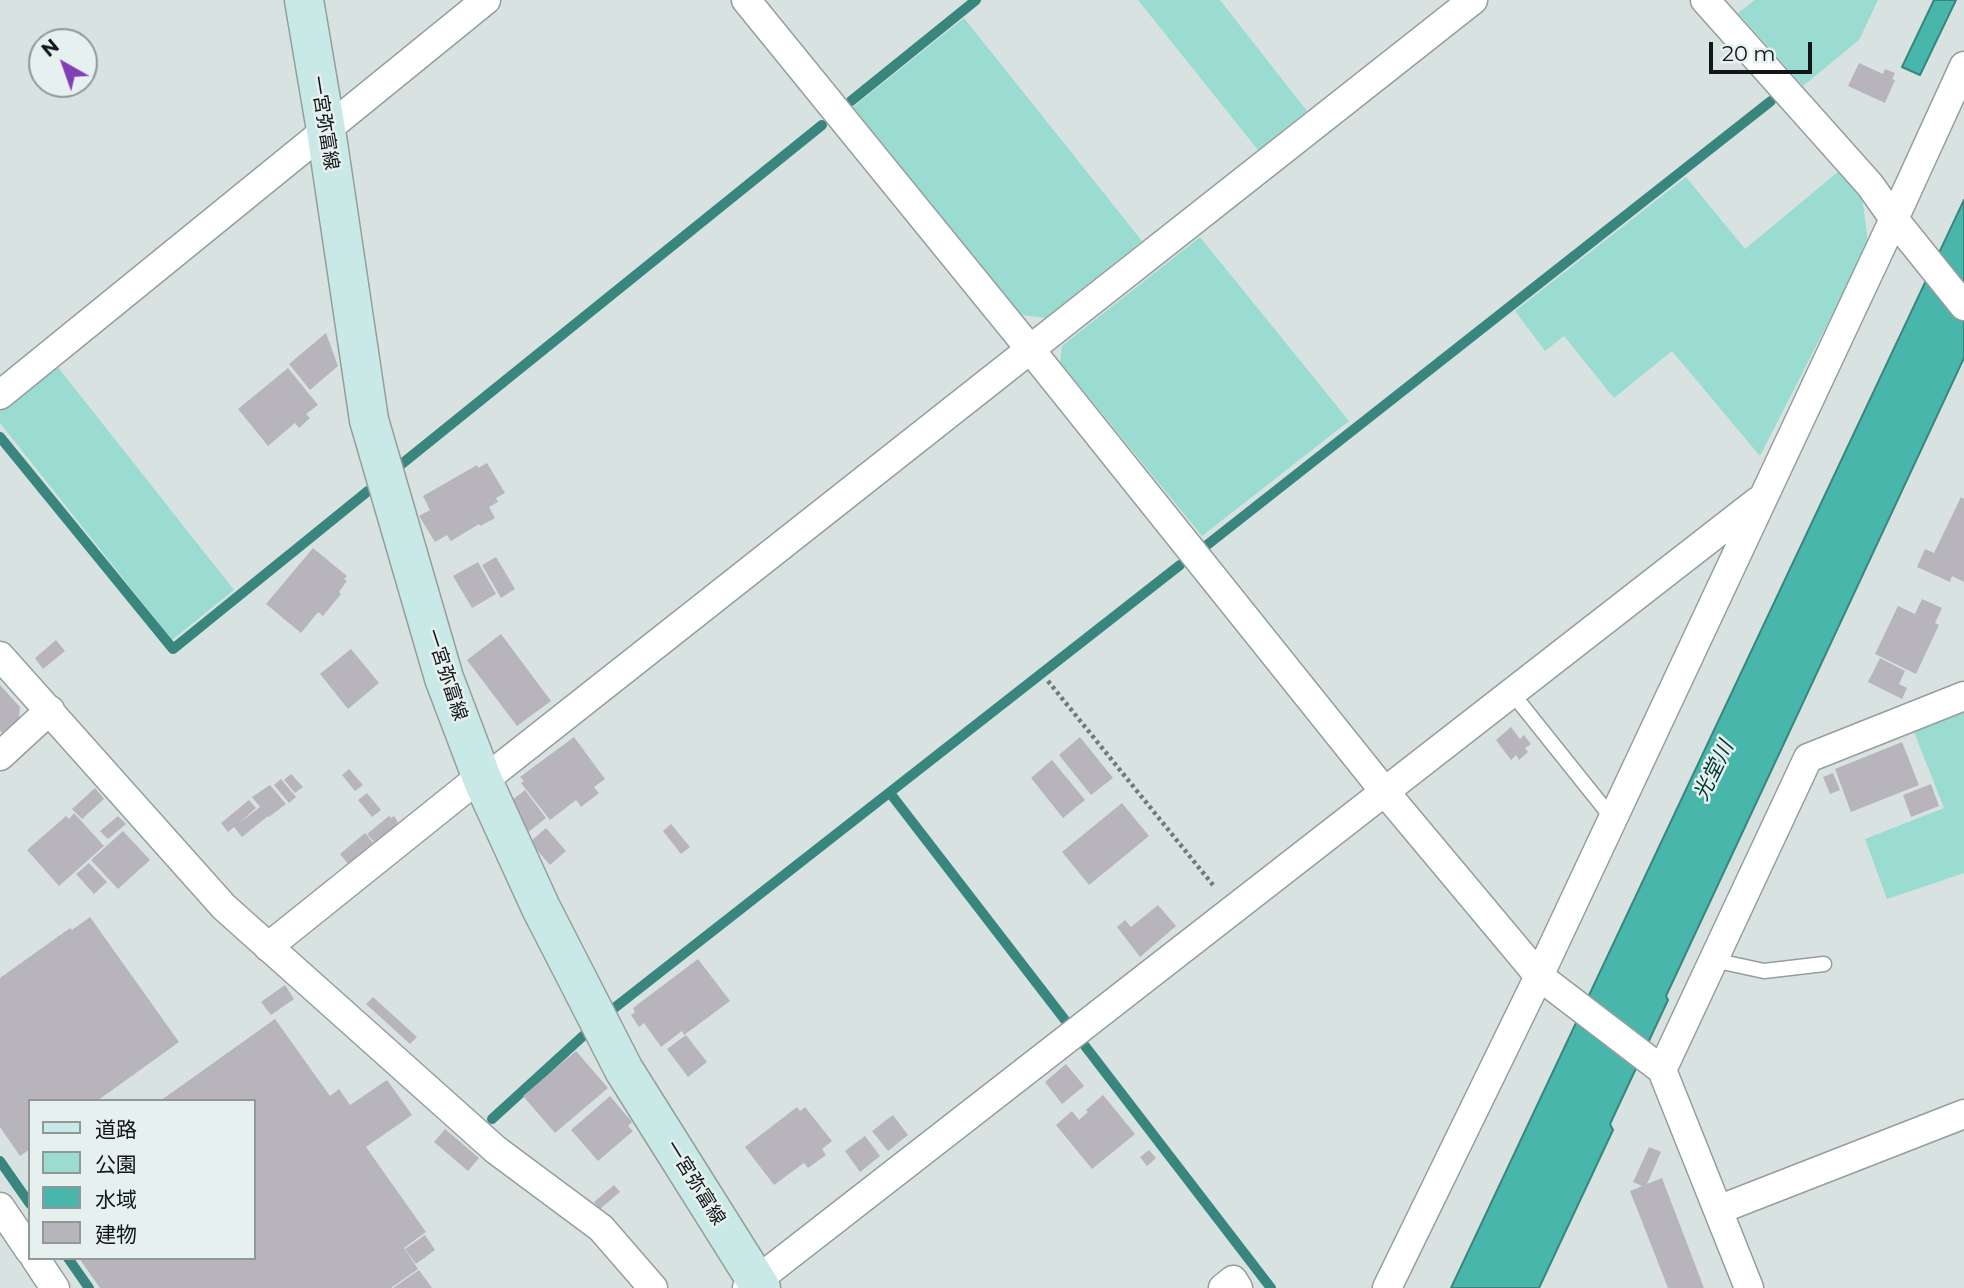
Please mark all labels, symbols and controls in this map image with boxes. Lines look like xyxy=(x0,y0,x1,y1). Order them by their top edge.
north arrow xyxy=(28,28,98,98)
scale bar xyxy=(1712,28,1815,72)
text: N xyxy=(37,34,64,62)
text: 20 m xyxy=(1722,41,1776,66)
street label: 一宮弥富線 xyxy=(305,74,343,172)
street label: 一宮弥富線 xyxy=(420,626,472,724)
water label: 光堂川 xyxy=(1689,737,1739,805)
legend xyxy=(28,1099,256,1260)
text: 道路 xyxy=(95,1117,137,1142)
street label: 一宮弥富線 xyxy=(660,1137,730,1229)
text: 公園 xyxy=(95,1152,137,1177)
text: 水域 xyxy=(95,1187,137,1212)
text: 建物 xyxy=(95,1222,137,1247)

